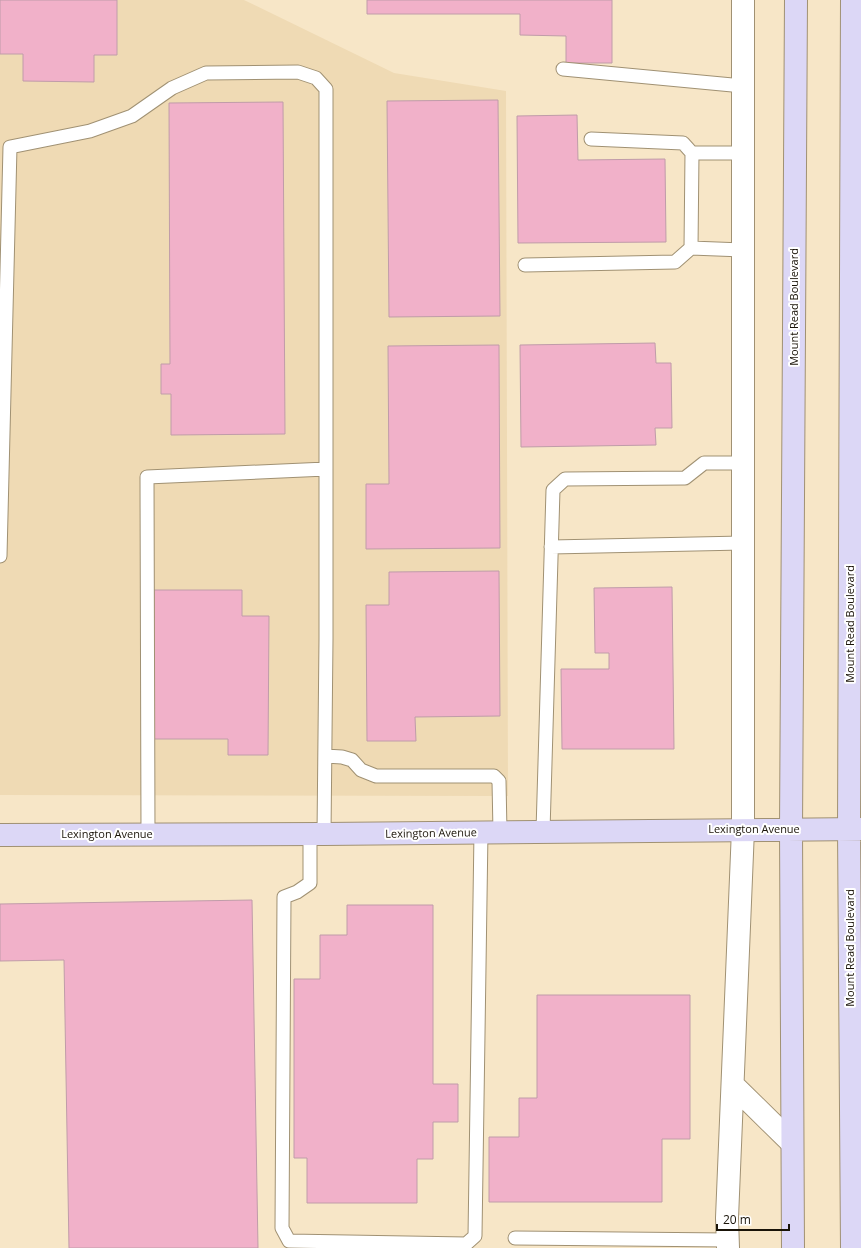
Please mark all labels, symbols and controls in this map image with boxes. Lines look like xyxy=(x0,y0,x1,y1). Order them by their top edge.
street label: Mount Read Boulevard xyxy=(786,248,801,366)
street label: Mount Read Boulevard xyxy=(842,565,857,683)
street label: Lexington Avenue xyxy=(708,821,800,836)
street label: Lexington Avenue xyxy=(385,824,477,841)
street label: Lexington Avenue xyxy=(61,826,153,841)
street label: Mount Read Boulevard xyxy=(842,889,857,1007)
scale bar xyxy=(717,1206,789,1232)
text: 20 m xyxy=(723,1211,751,1228)

